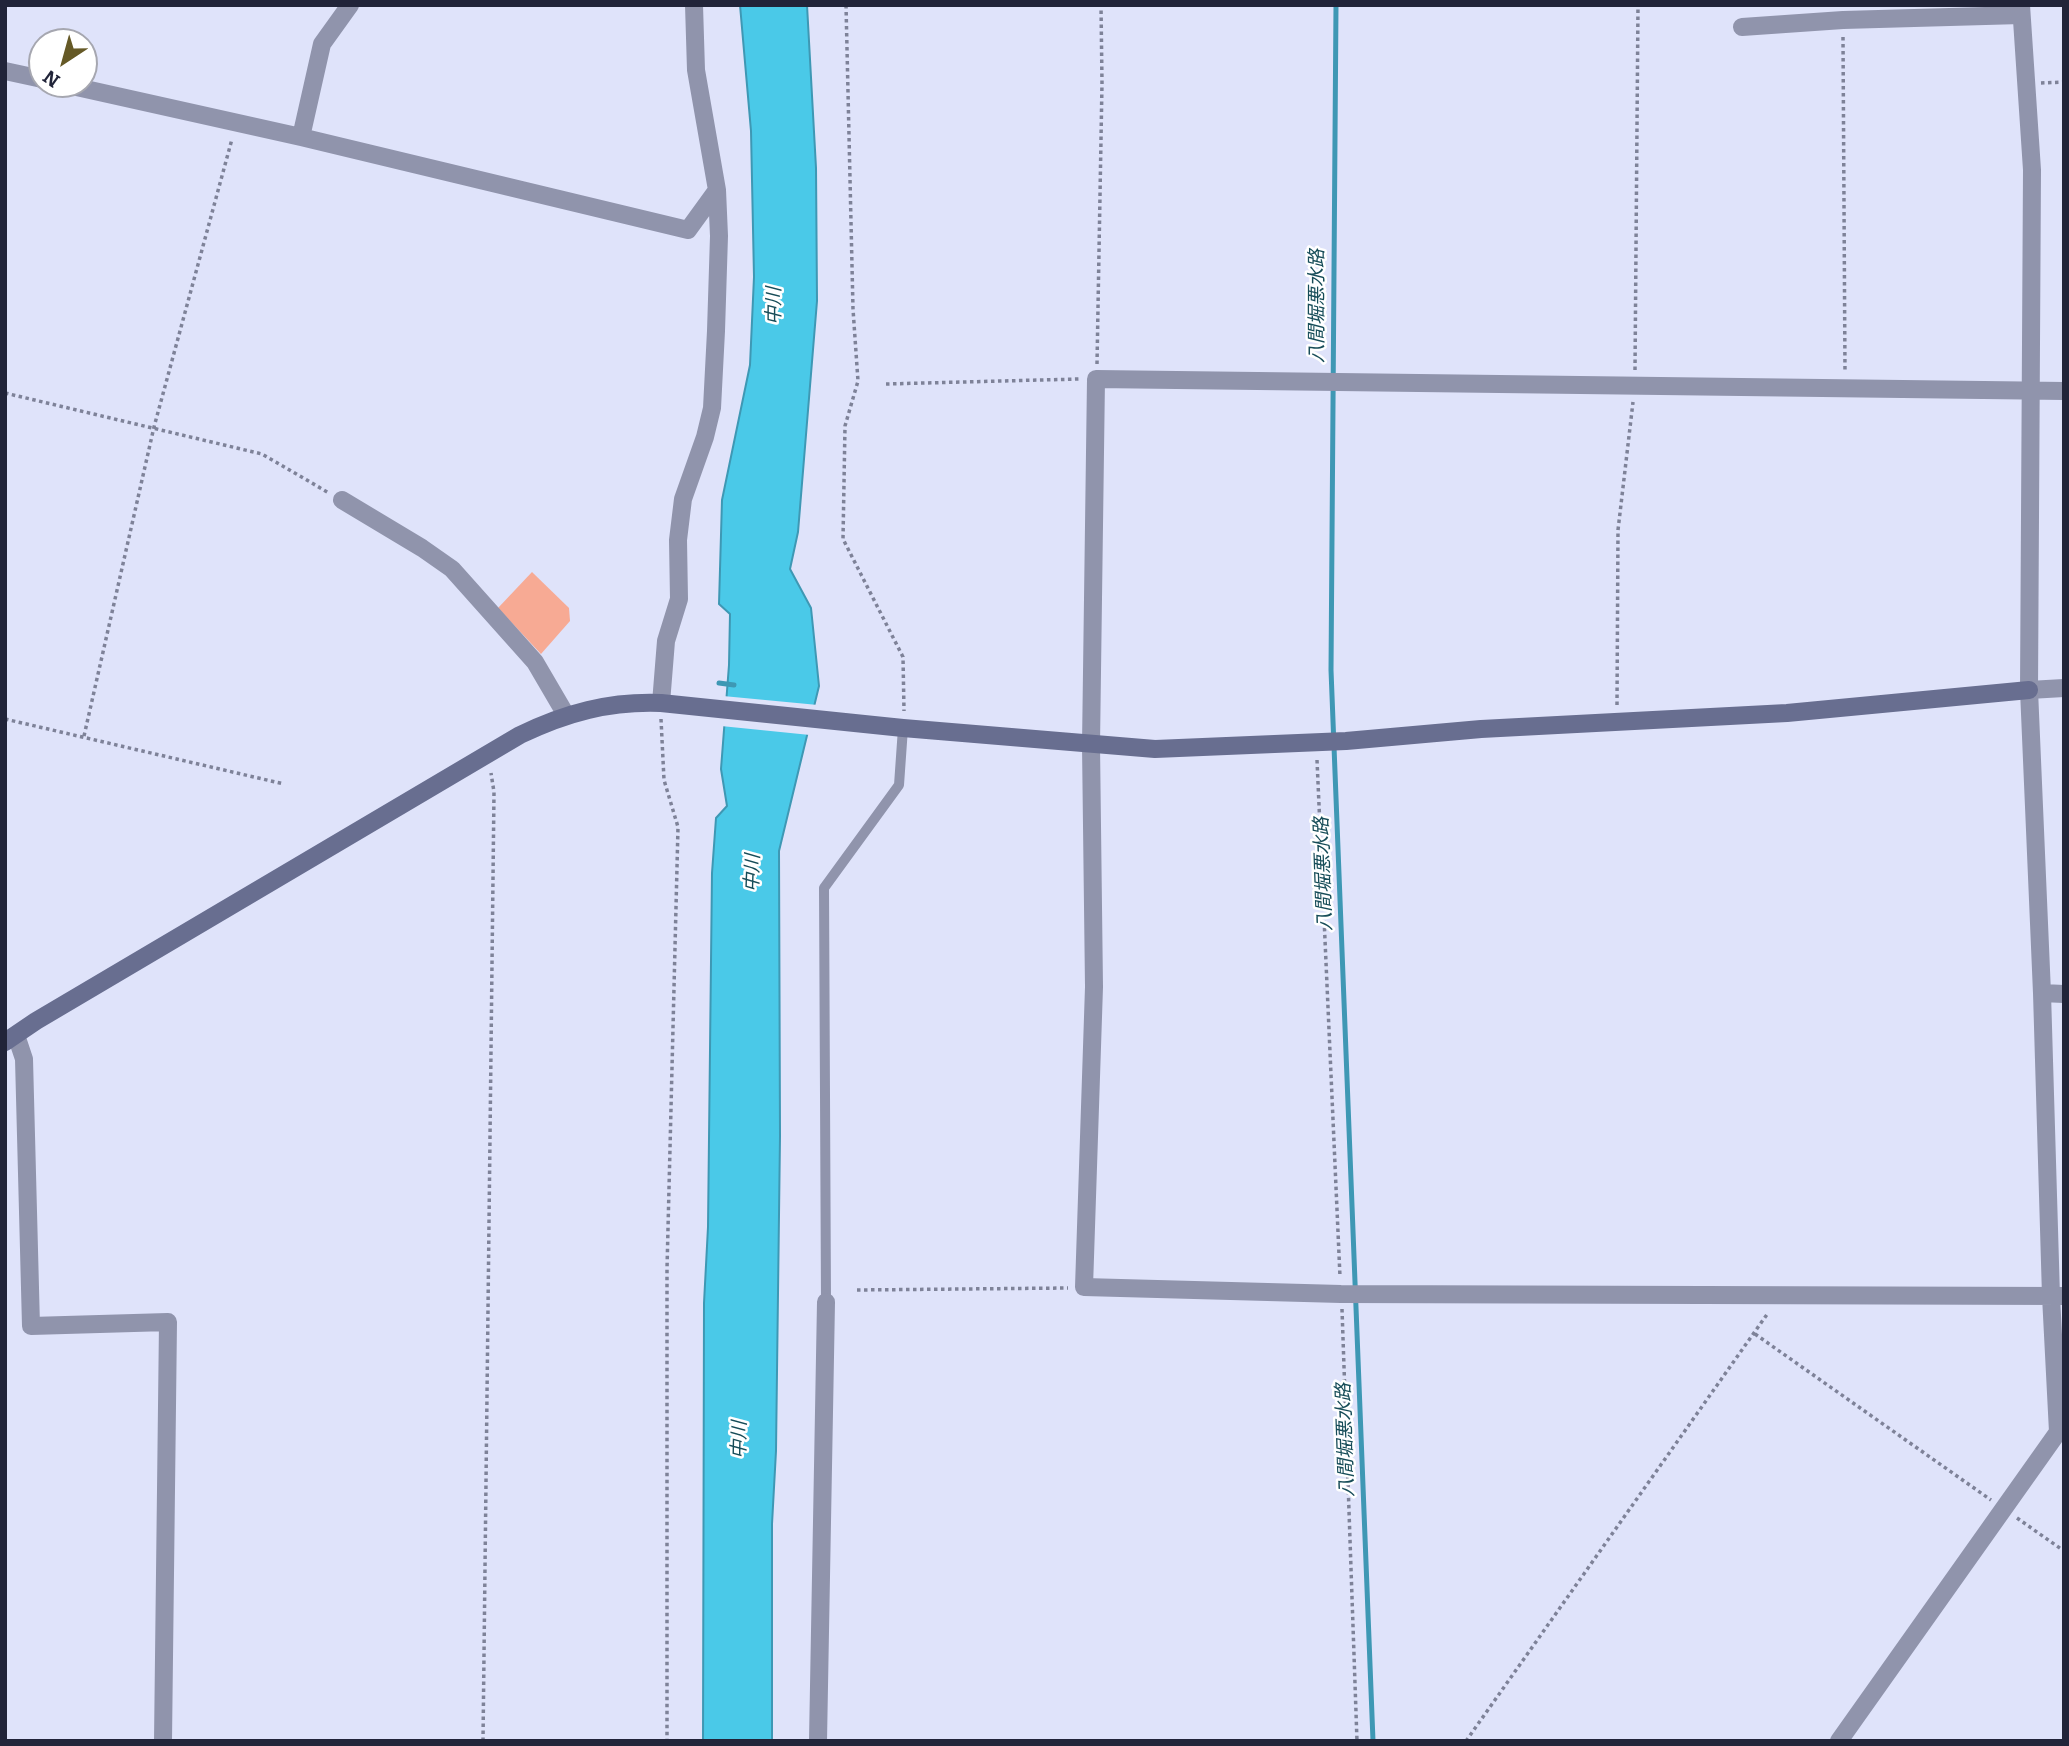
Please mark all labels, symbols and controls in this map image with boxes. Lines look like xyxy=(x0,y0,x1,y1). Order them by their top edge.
north arrow xyxy=(28,28,98,98)
text: N xyxy=(39,65,64,92)
water label: 八間堀悪水路 xyxy=(1307,249,1329,363)
water label: 中川 xyxy=(764,287,786,325)
water label: 八間堀悪水路 xyxy=(1311,817,1337,931)
water label: 中川 xyxy=(741,854,765,892)
water label: 八間堀悪水路 xyxy=(1333,1383,1359,1497)
water label: 中川 xyxy=(728,1421,752,1459)

